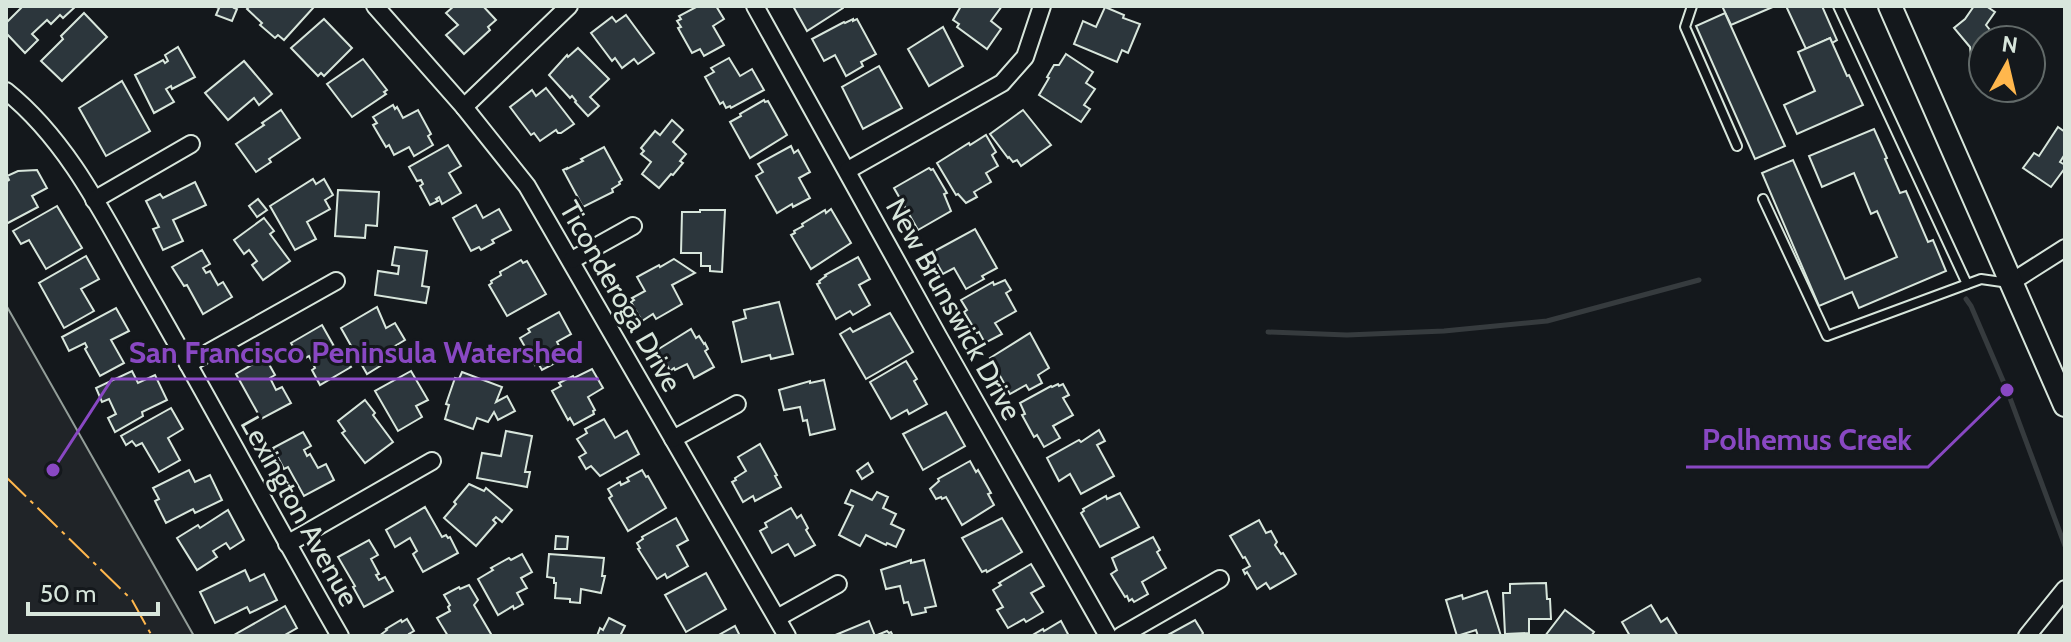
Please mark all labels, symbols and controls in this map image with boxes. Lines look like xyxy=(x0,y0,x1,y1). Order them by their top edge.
north arrow xyxy=(1967,24,2047,104)
text: N xyxy=(2000,30,2019,59)
street label: New Brunswick Drive xyxy=(879,192,1029,426)
street label: Ticonderoga Drive xyxy=(553,195,689,397)
callout: San Francisco Peninsula Watershed xyxy=(112,325,599,379)
text: San Francisco Peninsula Watershed xyxy=(129,334,583,371)
street label: Lexington Avenue xyxy=(234,410,366,612)
callout: Polhemus Creek xyxy=(1686,413,1928,467)
text: Polhemus Creek xyxy=(1702,421,1912,458)
scale bar xyxy=(28,566,158,616)
text: 50 m xyxy=(40,579,96,608)

